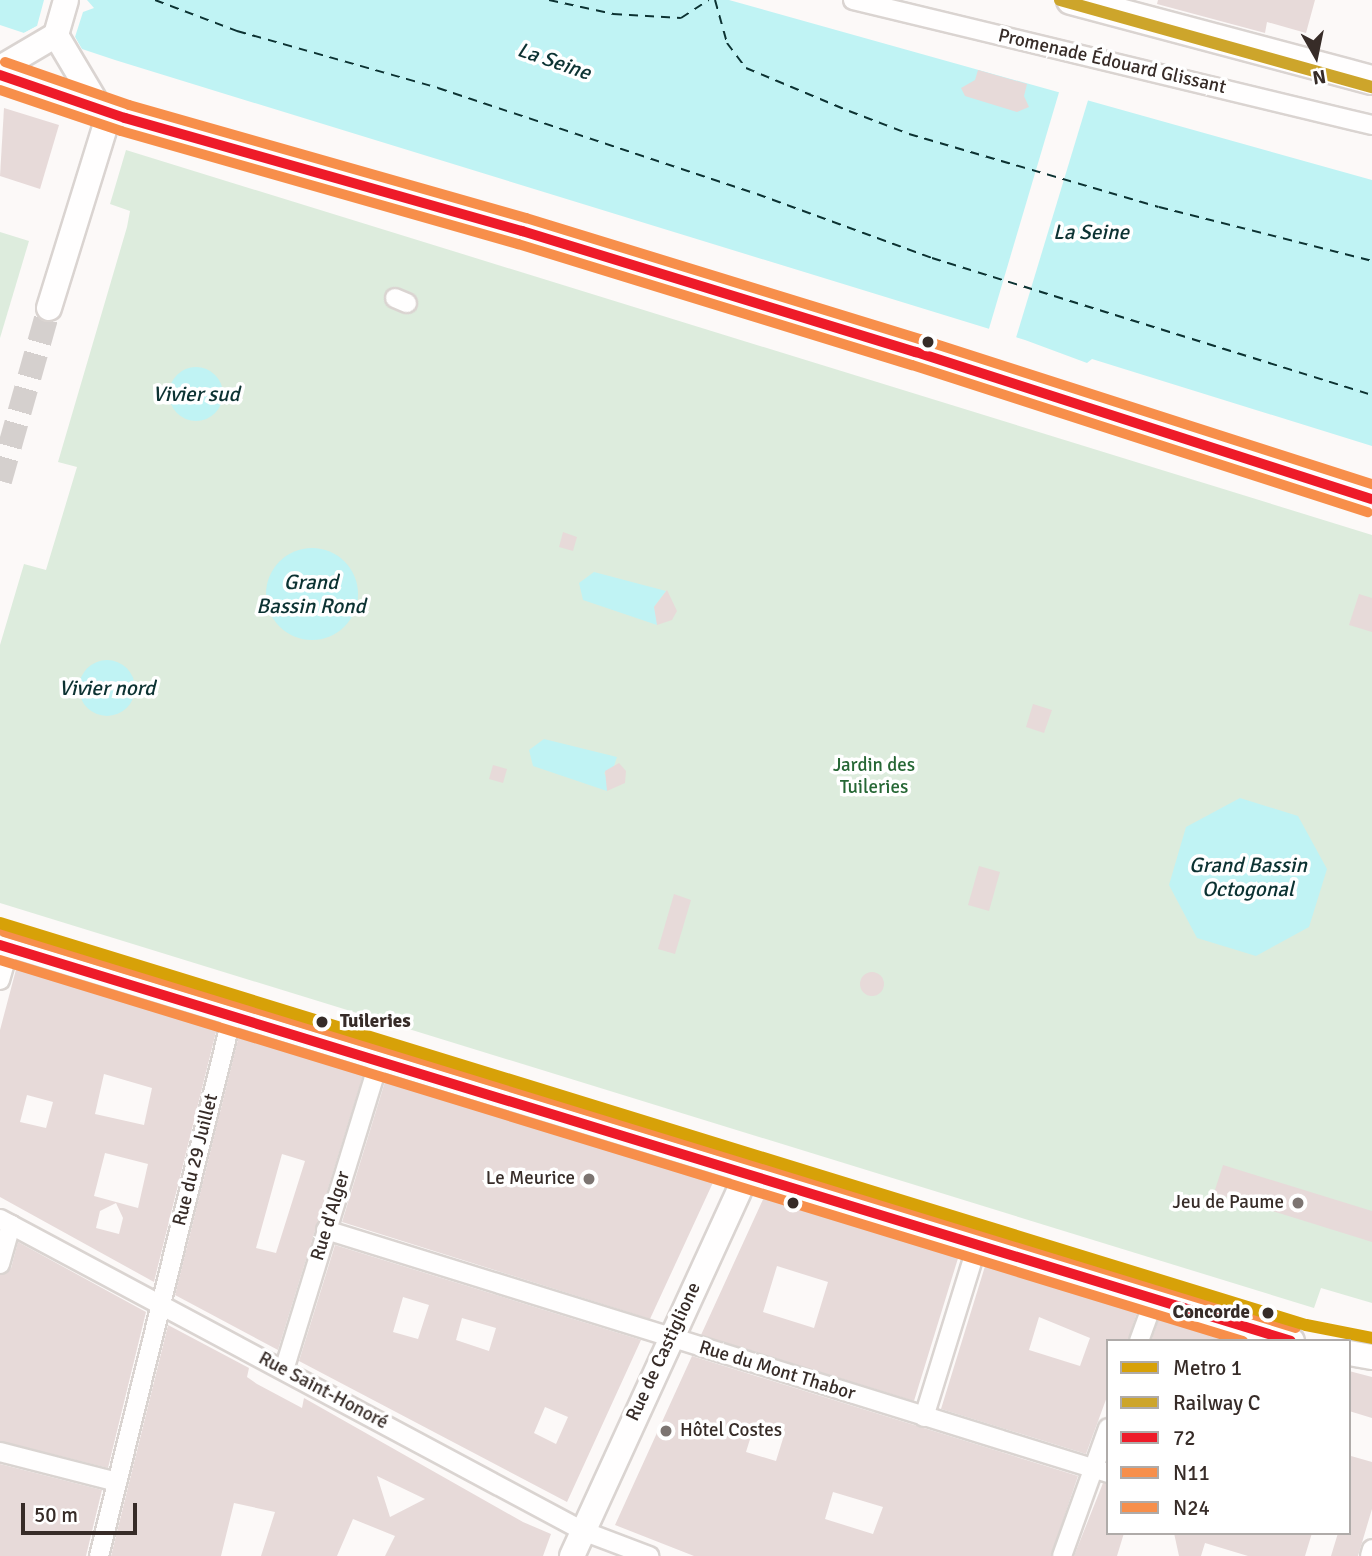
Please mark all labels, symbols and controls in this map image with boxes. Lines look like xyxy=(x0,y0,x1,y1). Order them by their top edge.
north arrow xyxy=(1281,21,1351,91)
street label: Promenade Édouard Glissant xyxy=(996,25,1228,99)
water label: La Seine xyxy=(514,37,594,85)
text: N xyxy=(1311,64,1328,90)
water label: La Seine xyxy=(1053,219,1129,245)
unlabelled marker xyxy=(921,335,935,349)
water label: Vivier sud xyxy=(152,381,240,407)
water label: Grand Bassin Rond xyxy=(256,569,366,619)
water label: Vivier nord xyxy=(59,675,155,701)
park label: Jardin des Tuileries xyxy=(833,755,915,799)
water label: Grand Bassin Octogonal xyxy=(1189,852,1307,902)
marker: Tuileries xyxy=(310,1010,334,1034)
place label: Tuileries xyxy=(340,1011,411,1033)
street label: Rue du 29 Juillet xyxy=(169,1092,223,1228)
street label: Rue d'Alger xyxy=(307,1168,355,1264)
place label: Le Meurice xyxy=(486,1168,575,1190)
marker: Le Meurice xyxy=(581,1171,597,1187)
place label: Jeu de Paume xyxy=(1173,1192,1284,1214)
marker: Jeu de Paume xyxy=(1290,1195,1306,1211)
unlabelled marker xyxy=(786,1196,800,1210)
street label: Rue de Castiglione xyxy=(622,1279,706,1425)
marker: Concorde xyxy=(1256,1301,1280,1325)
place label: Concorde xyxy=(1172,1302,1250,1324)
street label: Rue du Mont Thabor xyxy=(696,1336,858,1406)
legend xyxy=(1106,1339,1351,1535)
street label: Rue Saint-Honoré xyxy=(254,1347,392,1435)
text: Metro 1 xyxy=(1173,1355,1242,1381)
text: Railway C xyxy=(1173,1390,1260,1416)
place label: Hôtel Costes xyxy=(680,1420,782,1442)
marker: Hôtel Costes xyxy=(658,1423,674,1439)
text: 72 xyxy=(1173,1425,1196,1451)
text: N11 xyxy=(1173,1460,1210,1486)
scale bar xyxy=(24,1490,140,1534)
text: N24 xyxy=(1173,1495,1210,1521)
text: 50 m xyxy=(34,1502,78,1528)

